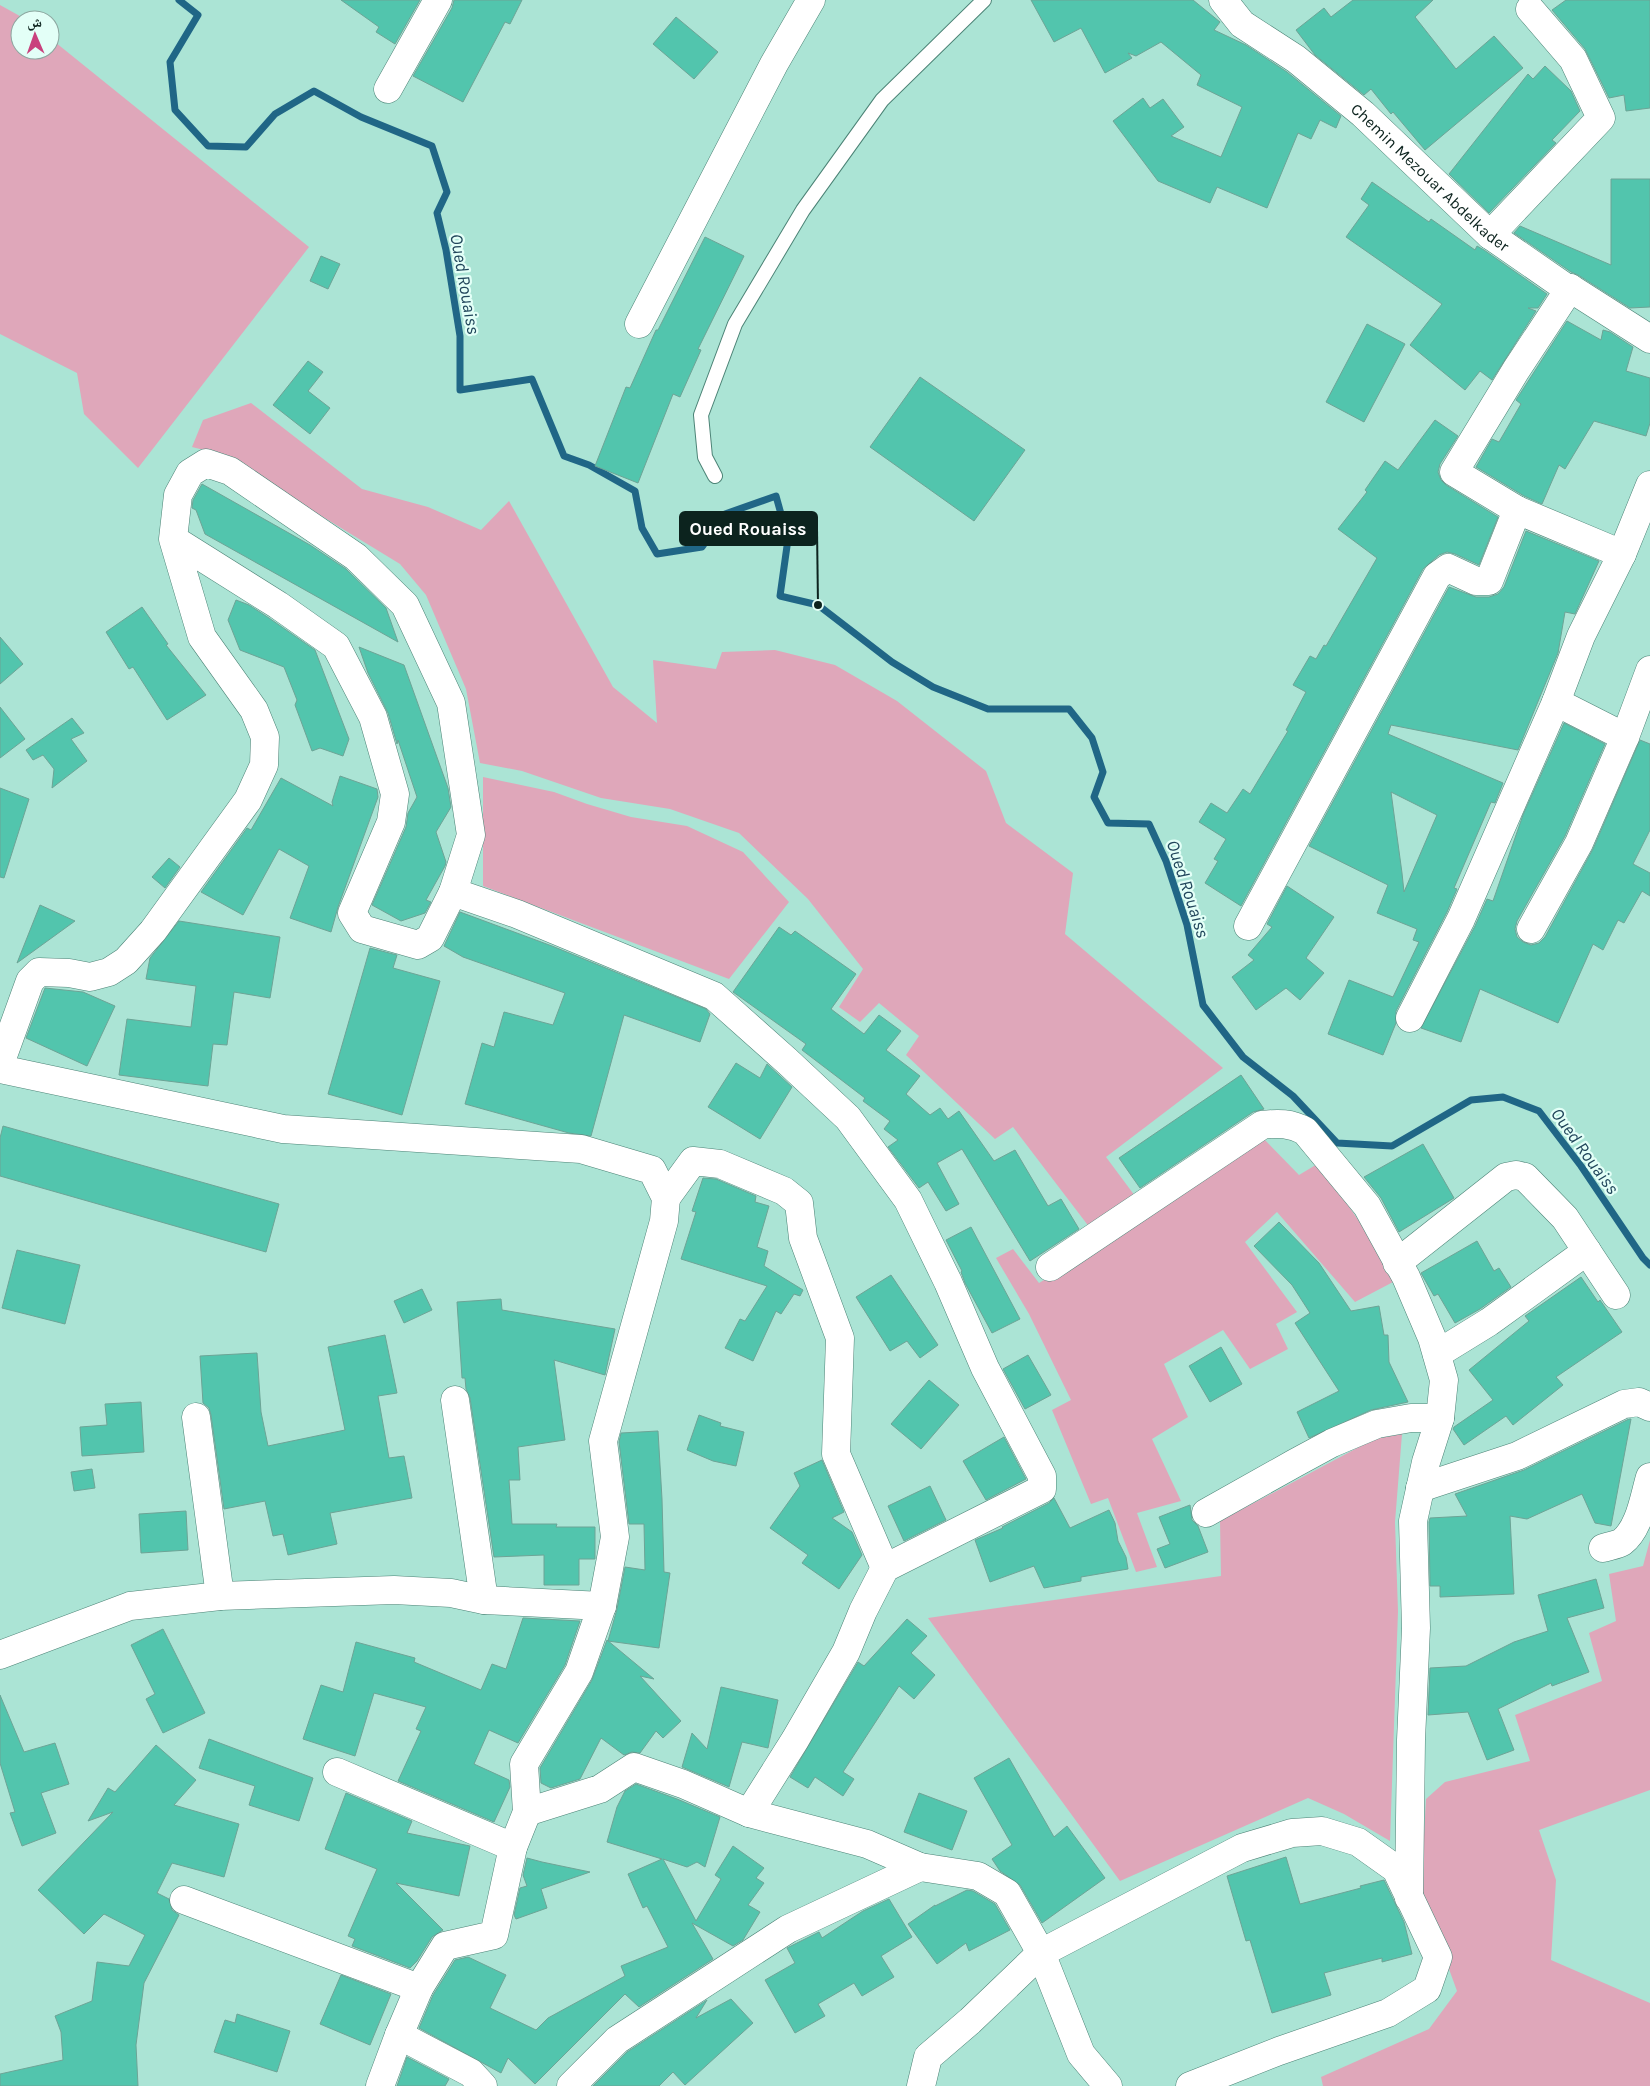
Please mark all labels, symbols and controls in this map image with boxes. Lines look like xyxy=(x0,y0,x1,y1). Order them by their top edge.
north arrow xyxy=(10,10,60,60)
text: ش xyxy=(27,14,42,31)
street label: Chemin Mezouar Abdelkader xyxy=(1347,99,1513,256)
water label: Oued Rouaiss xyxy=(445,232,485,336)
callout: Oued Rouaiss xyxy=(680,512,817,545)
text: Oued Rouaiss xyxy=(689,518,807,540)
water label: Oued Rouaiss xyxy=(1162,837,1214,941)
water label: Oued Rouaiss xyxy=(1546,1103,1624,1199)

